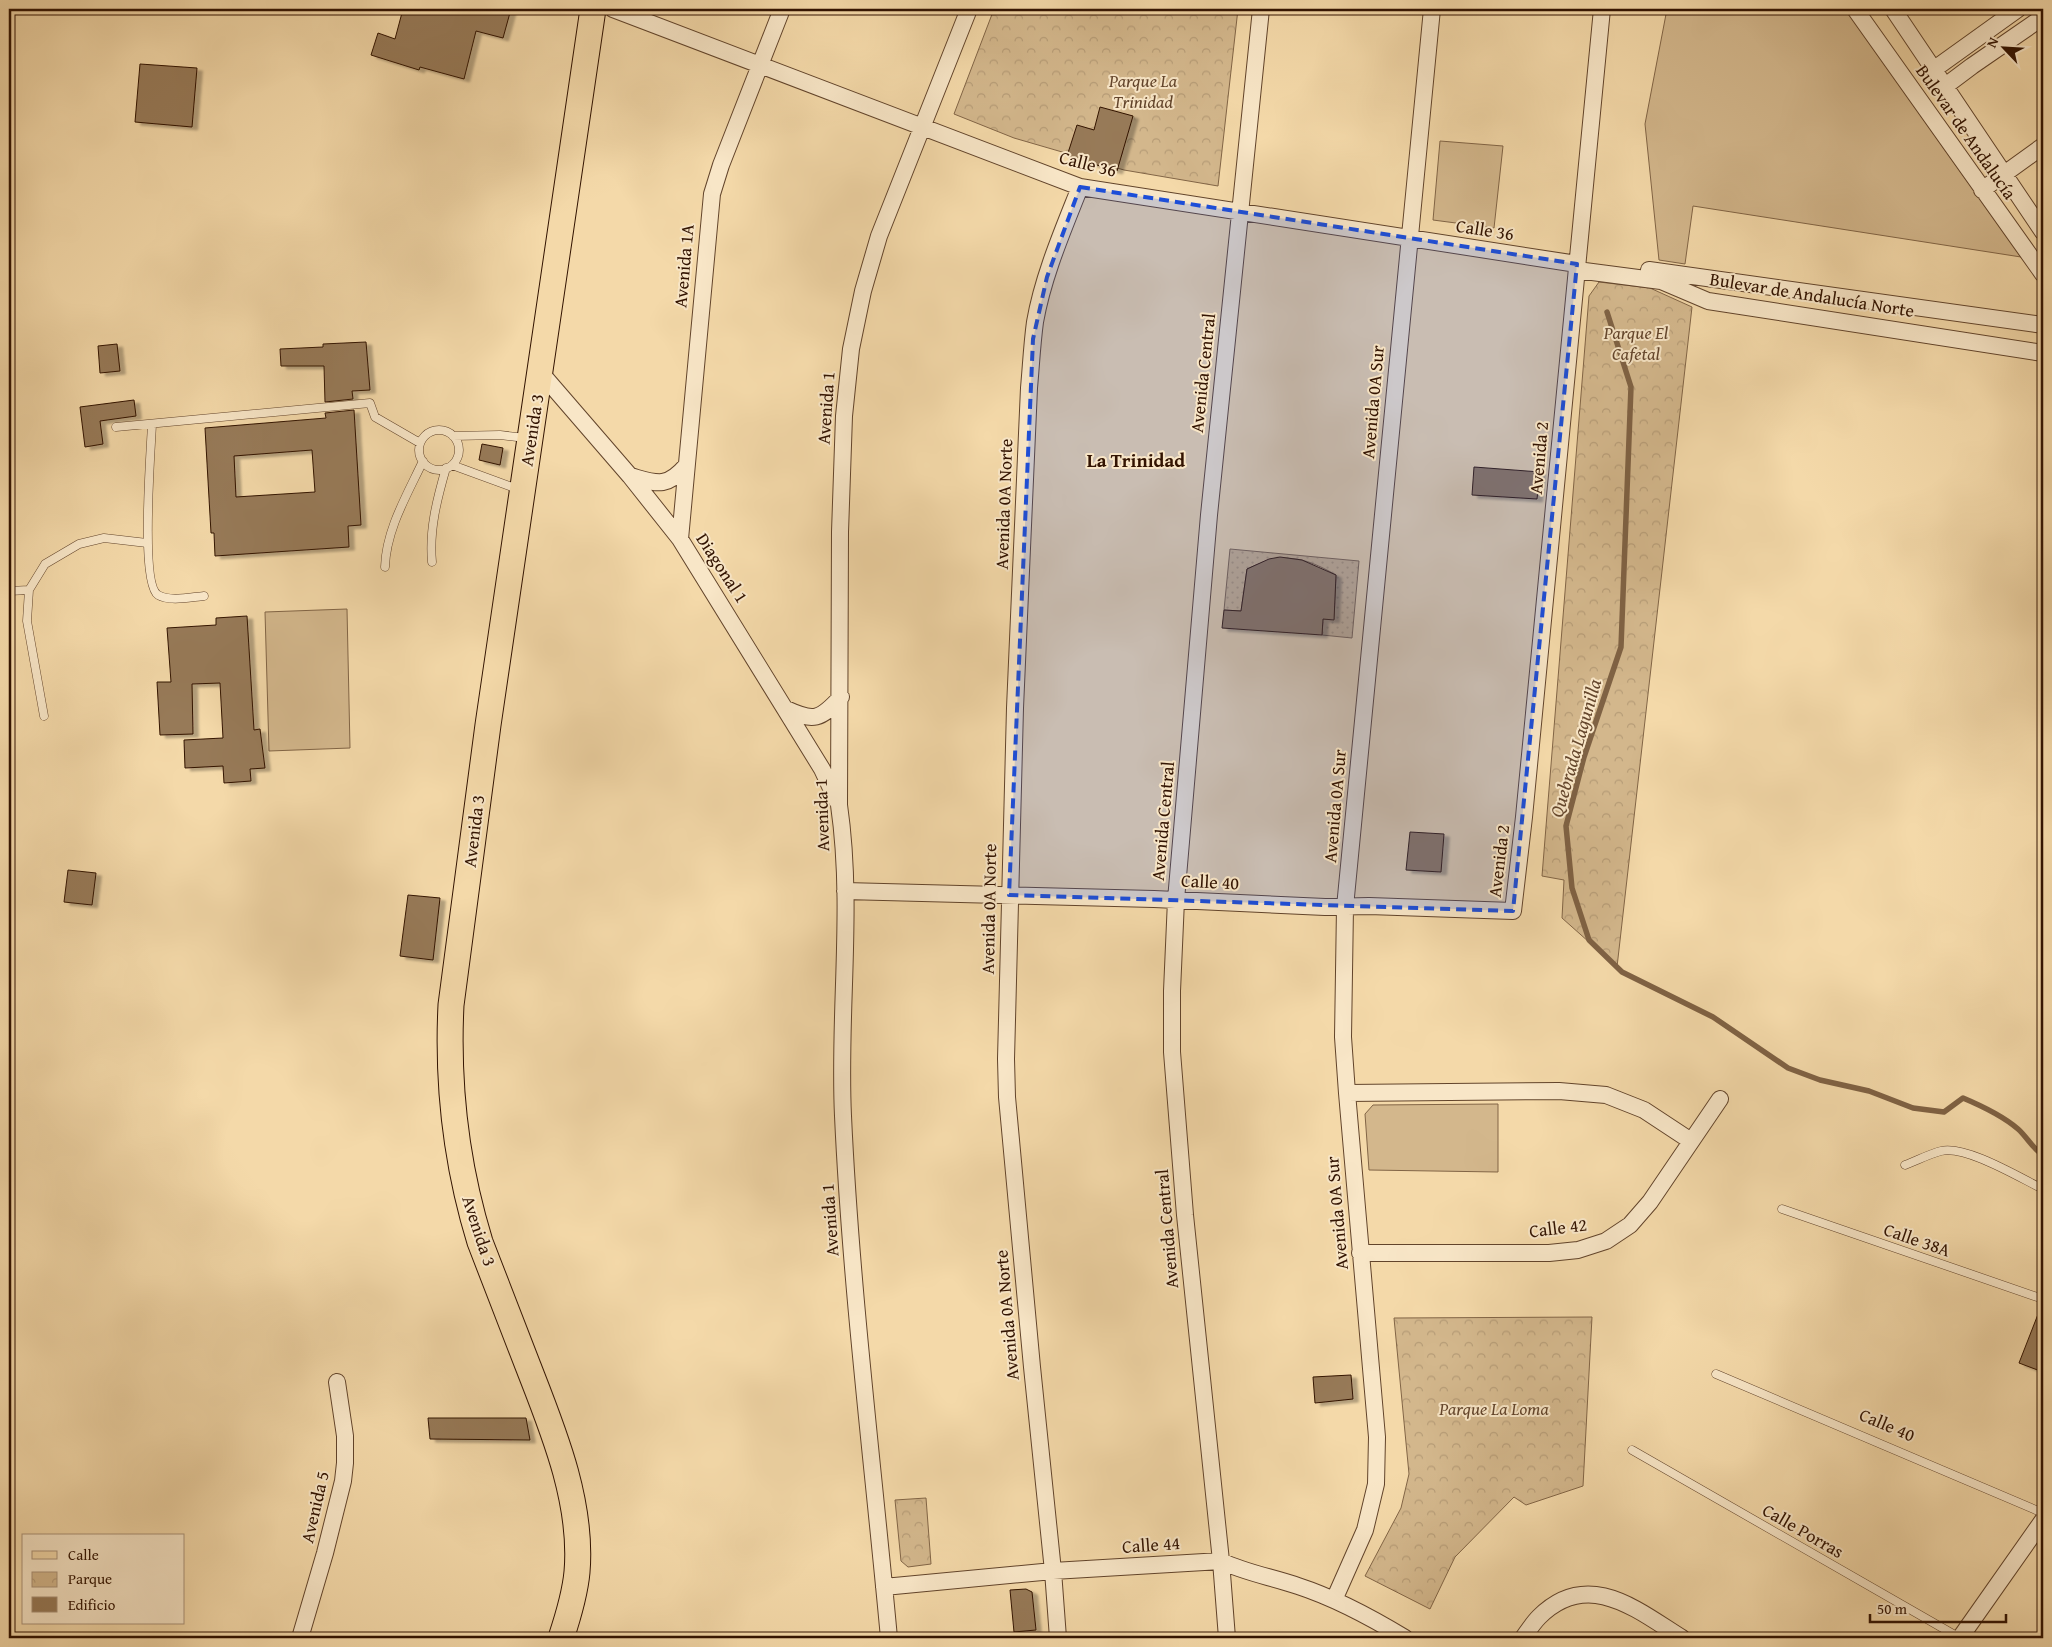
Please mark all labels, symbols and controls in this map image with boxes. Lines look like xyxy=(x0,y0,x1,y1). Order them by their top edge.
north arrow xyxy=(1980,22,2030,72)
text: N xyxy=(1981,33,2004,51)
street label: Bulevar de Andalucía xyxy=(1910,59,2023,205)
park label: Parque La Trinidad xyxy=(1108,67,1178,115)
street label: Calle 36 xyxy=(1057,143,1120,184)
street label: Calle 36 xyxy=(1454,212,1516,247)
street label: Avenida 1A xyxy=(666,223,701,309)
street label: Bulevar de Andalucía Norte xyxy=(1708,265,1916,324)
street label: Avenida Central xyxy=(1183,312,1222,434)
park label: Parque El Cafetal xyxy=(1603,319,1669,367)
street label: Avenida 0A Sur xyxy=(1354,344,1391,460)
street label: Avenida 1 xyxy=(809,371,842,445)
street label: Avenida 3 xyxy=(512,392,551,468)
street label: Avenida 2 xyxy=(1522,420,1555,495)
street label: Avenida 0A Norte xyxy=(988,438,1019,570)
district label: La Trinidad xyxy=(1087,446,1185,474)
street label: Diagonal 1 xyxy=(690,527,755,608)
water label: Quebrada Lagunilla xyxy=(1542,675,1608,820)
street label: Avenida 0A Sur xyxy=(1316,748,1353,864)
street label: Avenida Central xyxy=(1144,760,1181,882)
street label: Avenida 1 xyxy=(807,778,836,852)
street label: Avenida 3 xyxy=(456,793,491,869)
street label: Avenida 2 xyxy=(1481,823,1516,899)
street label: Avenida 0A Norte xyxy=(974,843,1003,975)
street label: Calle 40 xyxy=(1180,866,1240,897)
street label: Avenida 0A Sur xyxy=(1318,1155,1355,1271)
street label: Avenida Central xyxy=(1148,1168,1185,1290)
street label: Avenida 1 xyxy=(813,1183,846,1257)
street label: Avenida 3 xyxy=(455,1192,504,1270)
street label: Calle 42 xyxy=(1527,1211,1588,1244)
street label: Calle 38A xyxy=(1880,1216,1954,1264)
street label: Avenida 0A Norte xyxy=(987,1249,1026,1381)
park label: Parque La Loma xyxy=(1438,1395,1549,1422)
street label: Calle 40 xyxy=(1855,1401,1920,1448)
street label: Avenida 5 xyxy=(293,1468,336,1545)
street label: Calle Porras xyxy=(1758,1496,1849,1565)
street label: Calle 44 xyxy=(1121,1529,1181,1560)
legend xyxy=(22,1534,185,1624)
text: Calle xyxy=(68,1544,99,1565)
text: Parque xyxy=(68,1568,112,1589)
scale bar xyxy=(1870,1592,2006,1624)
text: Edificio xyxy=(68,1594,116,1615)
text: 50 m xyxy=(1877,1598,1908,1619)

